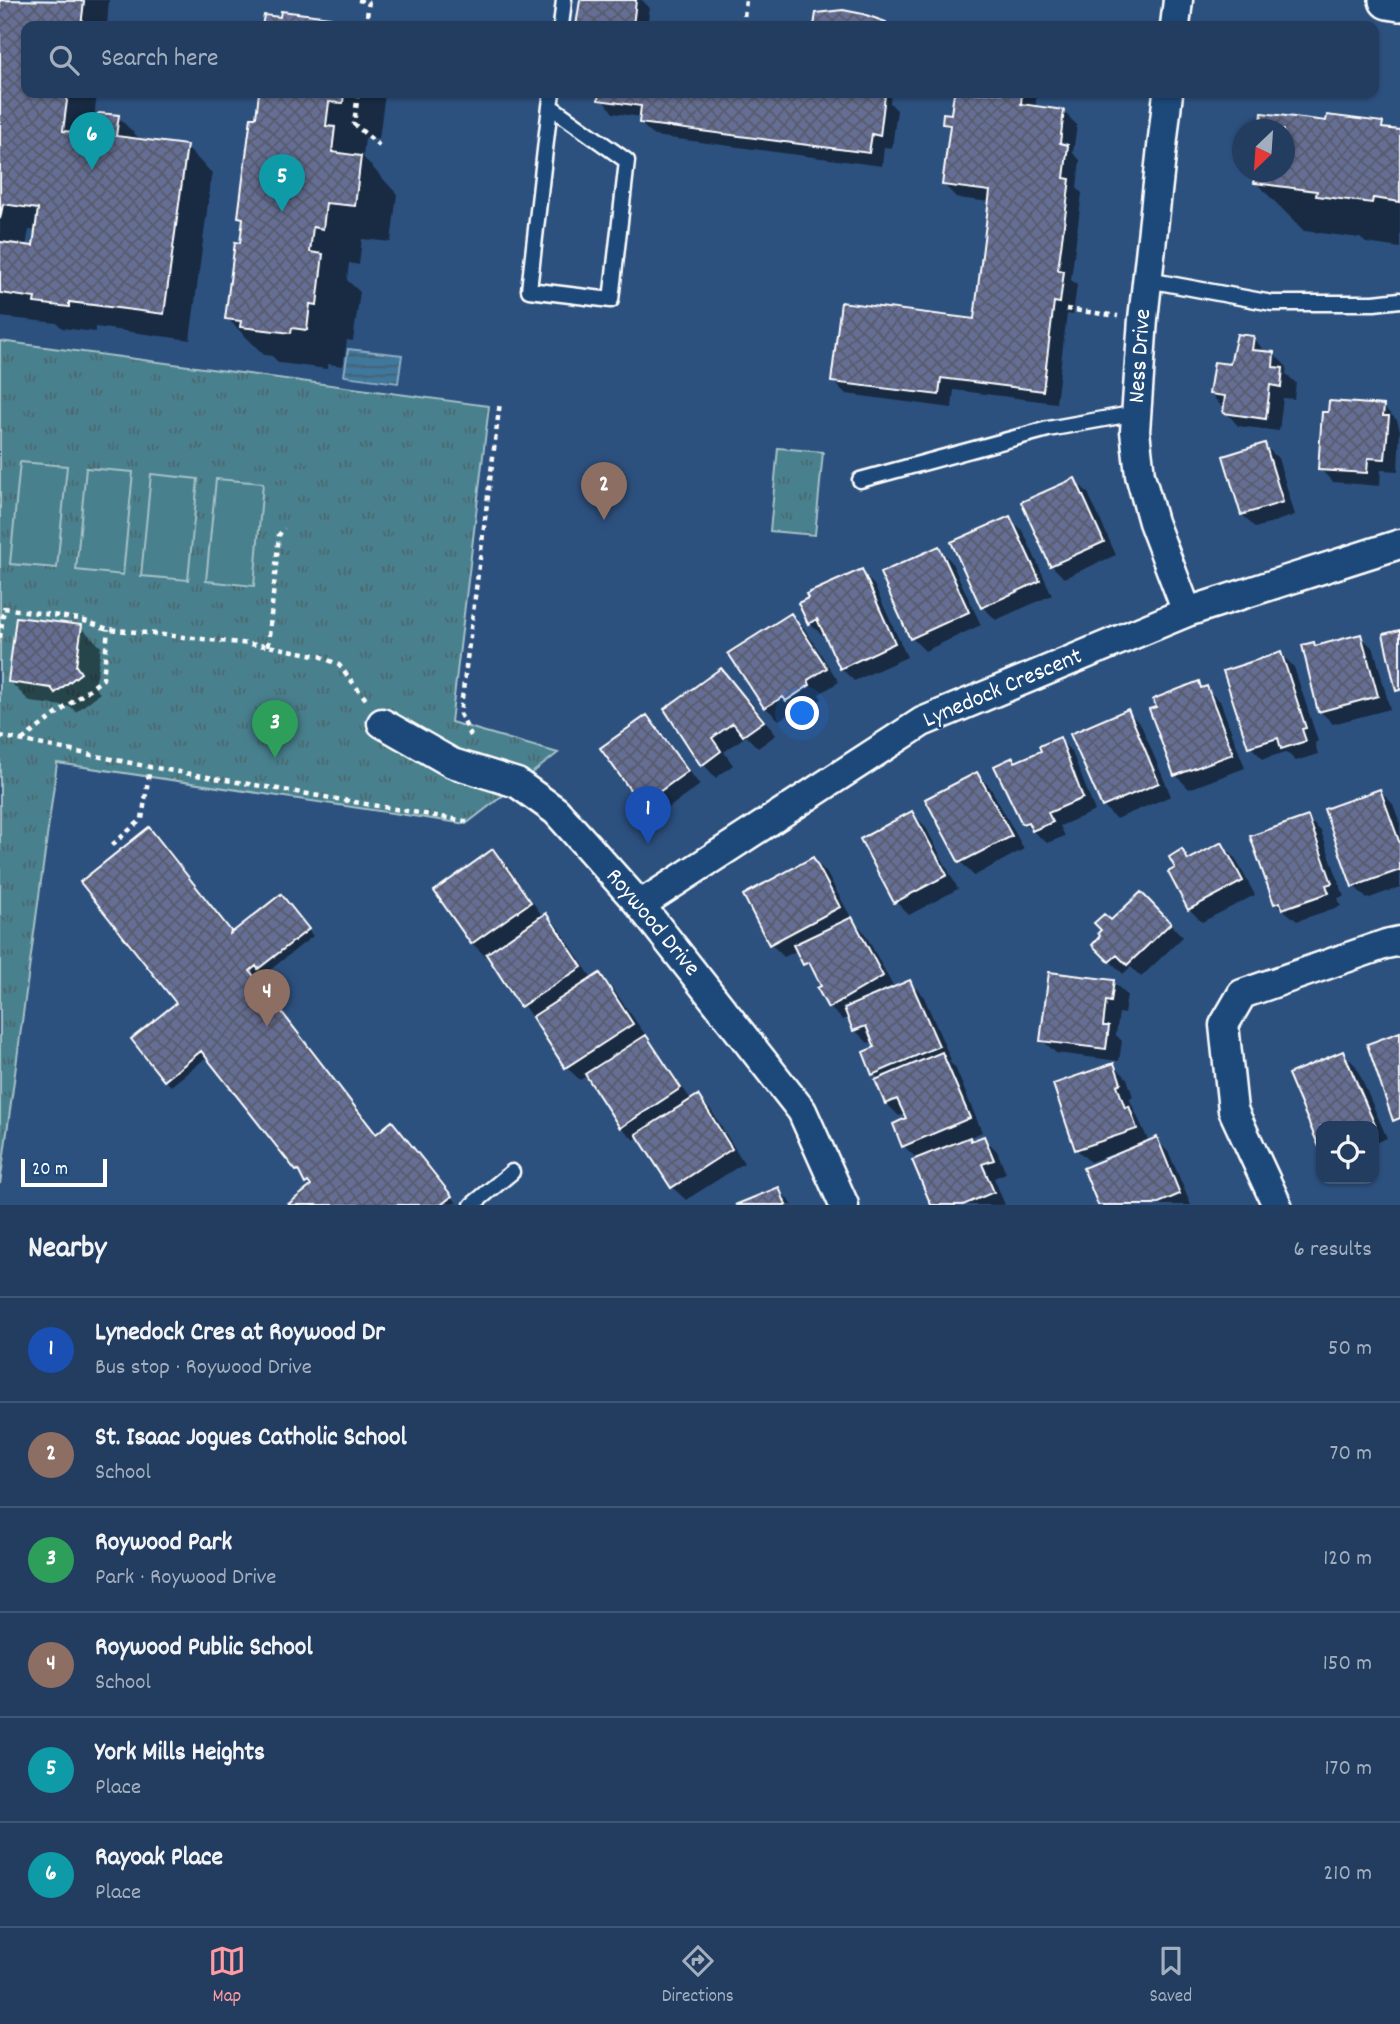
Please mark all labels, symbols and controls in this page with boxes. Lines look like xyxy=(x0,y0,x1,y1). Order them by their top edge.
search box xyxy=(21,21,1379,98)
icon: search xyxy=(45,41,83,79)
text: Search here xyxy=(101,41,219,78)
pin: 6 xyxy=(69,112,115,170)
north arrow xyxy=(1232,119,1295,182)
pin: 5 xyxy=(259,154,305,212)
street label: Ness Drive xyxy=(1121,308,1161,404)
pin: 2 xyxy=(581,462,627,520)
street label: Lynedock Crescent xyxy=(918,640,1088,738)
your location xyxy=(785,696,819,730)
pin: 3 xyxy=(252,700,298,758)
pin: 1 xyxy=(625,786,671,844)
street label: Roywood Drive xyxy=(597,862,707,984)
pin: 4 xyxy=(244,969,290,1027)
map controls xyxy=(1316,1121,1379,1184)
button: locate xyxy=(1316,1121,1379,1184)
scale bar xyxy=(21,1156,107,1188)
text: 20 m xyxy=(32,1157,68,1184)
text: Nearby xyxy=(28,1229,106,1272)
text: 6 results xyxy=(1294,1234,1372,1267)
text: Lynedock Cres at Roywood Dr xyxy=(95,1315,385,1352)
text: 1 xyxy=(48,1333,54,1366)
text: 50 m xyxy=(1328,1333,1372,1366)
text: Bus stop · Roywood Drive xyxy=(95,1352,312,1385)
text: St. Isaac Jogues Catholic School xyxy=(95,1420,407,1457)
text: 2 xyxy=(46,1438,56,1471)
text: 70 m xyxy=(1330,1438,1372,1471)
text: School xyxy=(95,1457,151,1490)
text: Roywood Park xyxy=(95,1525,232,1562)
text: 3 xyxy=(46,1543,56,1576)
text: 120 m xyxy=(1323,1543,1372,1576)
text: Park · Roywood Drive xyxy=(95,1562,276,1595)
text: Roywood Public School xyxy=(95,1630,313,1667)
text: 4 xyxy=(46,1648,56,1681)
text: 150 m xyxy=(1323,1648,1372,1681)
text: School xyxy=(95,1667,151,1700)
text: York Mills Heights xyxy=(95,1735,265,1772)
text: 5 xyxy=(46,1753,56,1786)
text: 170 m xyxy=(1325,1753,1372,1786)
text: Place xyxy=(95,1772,141,1805)
text: Rayoak Place xyxy=(95,1840,223,1877)
text: 6 xyxy=(45,1858,57,1891)
text: 210 m xyxy=(1323,1858,1372,1891)
text: Place xyxy=(95,1877,141,1910)
tab: Map xyxy=(208,1942,246,2011)
tab: Directions xyxy=(662,1942,734,2011)
tab: Saved xyxy=(1150,1942,1192,2011)

